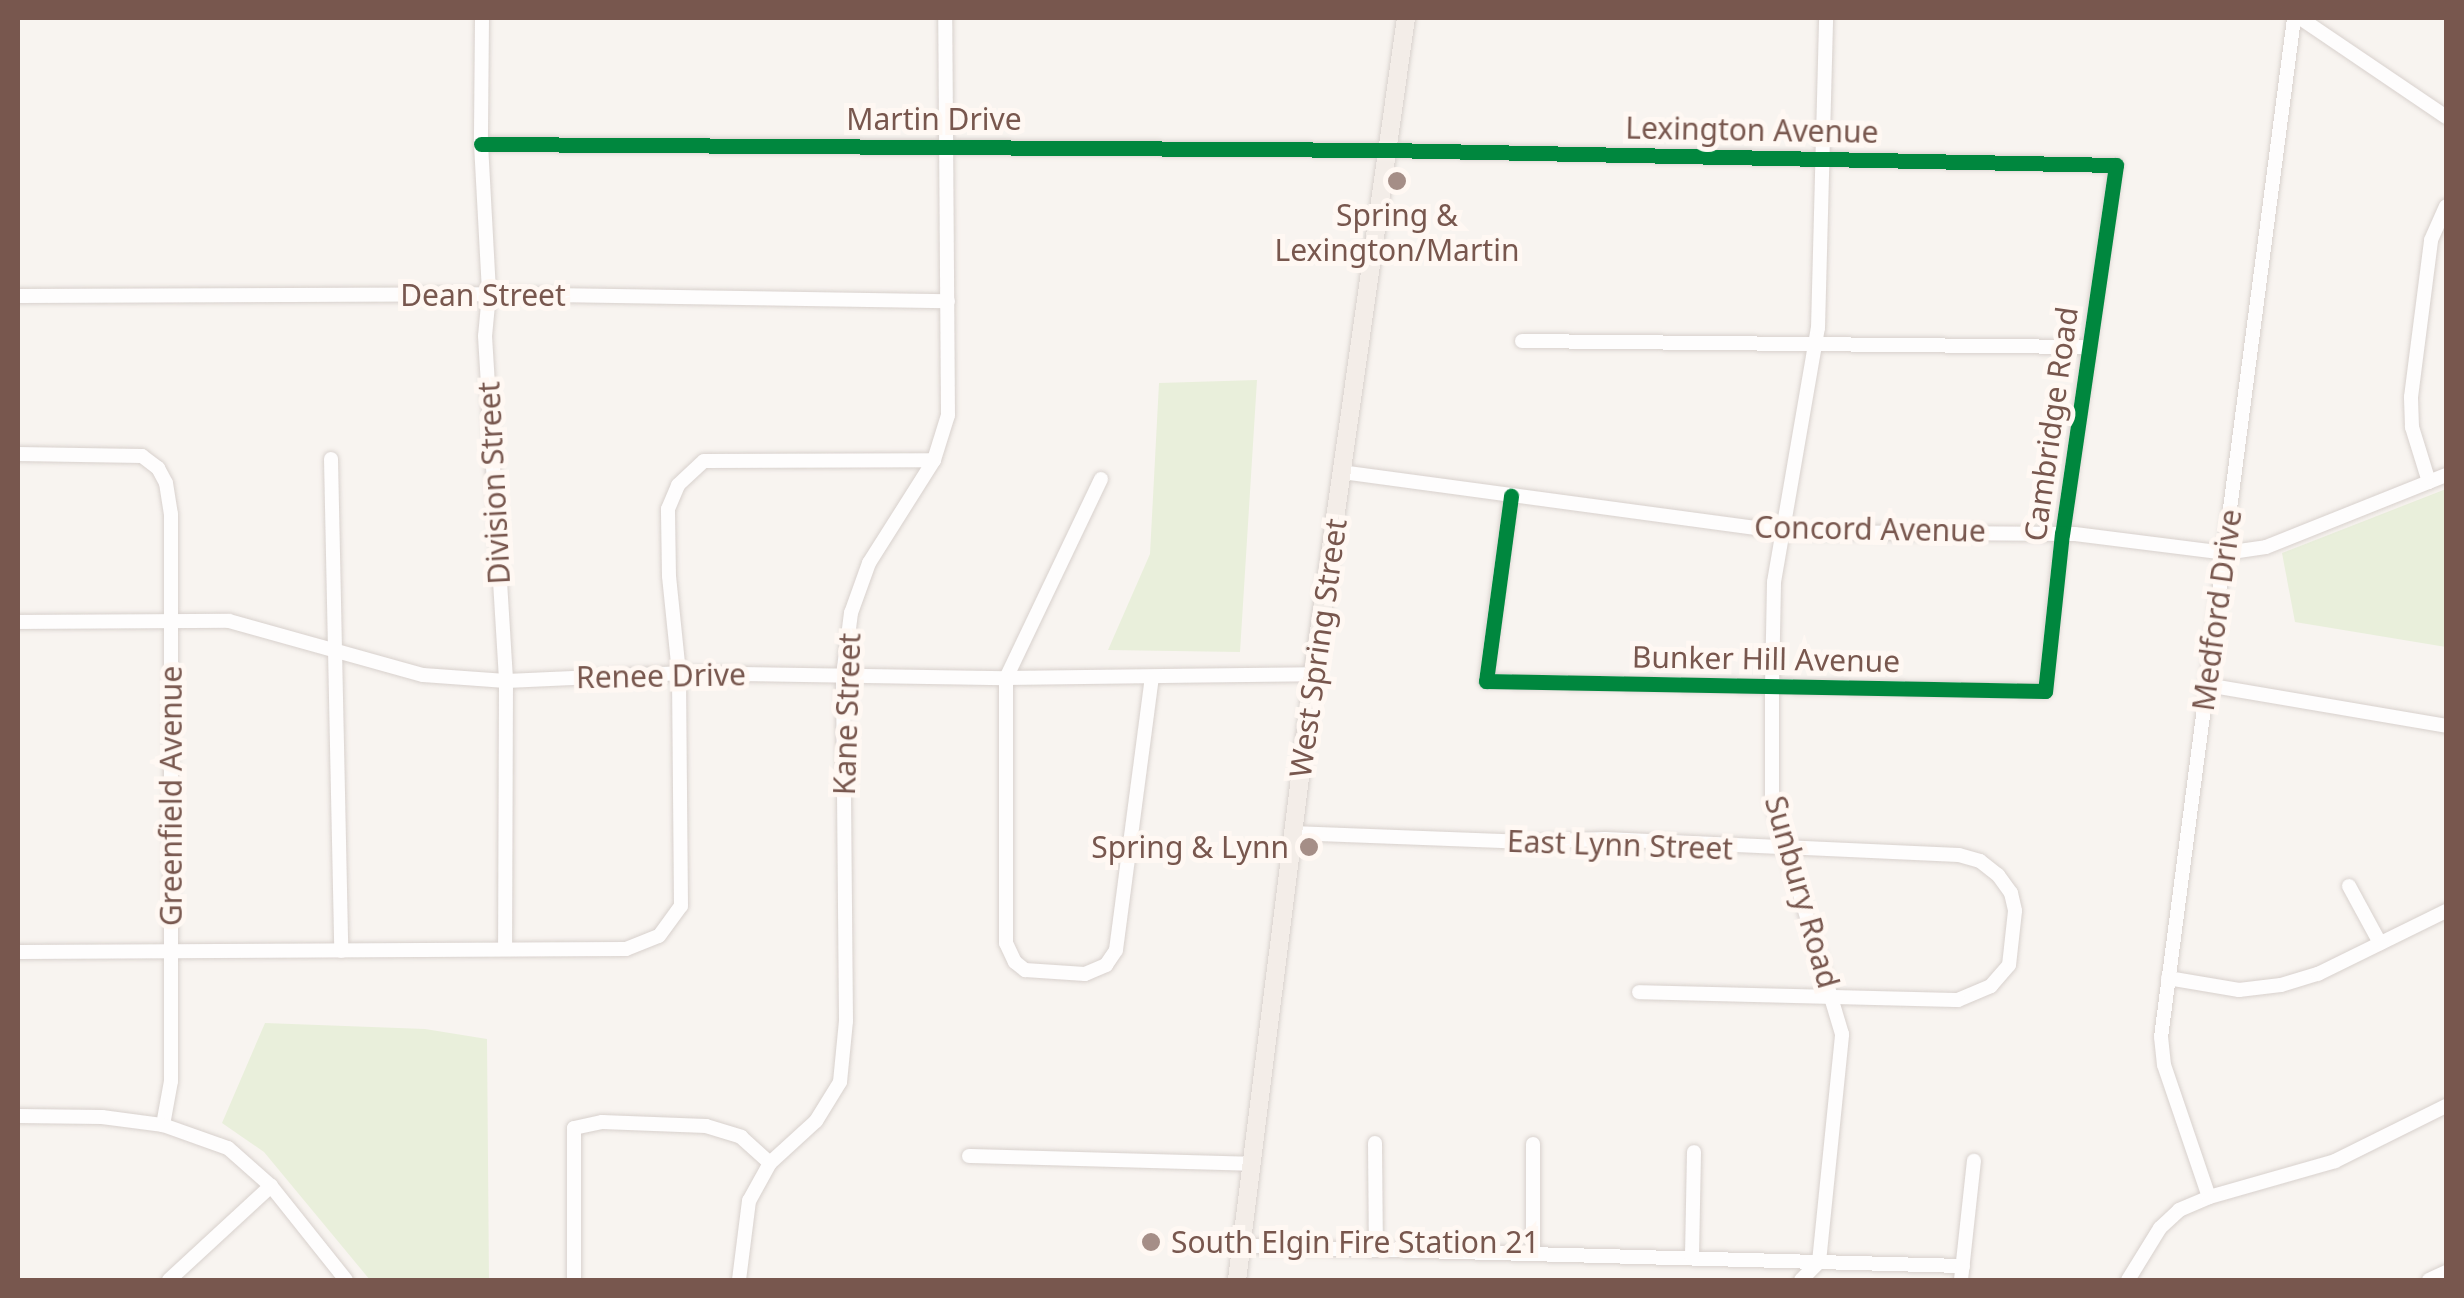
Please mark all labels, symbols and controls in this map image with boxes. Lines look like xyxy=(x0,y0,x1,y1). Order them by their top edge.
street label: Martin Drive xyxy=(846,101,1022,137)
street label: Lexington Avenue xyxy=(1625,110,1879,150)
marker: Spring & Lexington/Martin xyxy=(1386,170,1408,192)
place label: Spring & Lexington/Martin xyxy=(1275,197,1519,268)
street label: Dean Street xyxy=(400,277,566,313)
street label: Cambridge Road xyxy=(2017,305,2085,543)
street label: Division Street xyxy=(471,381,517,585)
street label: Medford Drive xyxy=(2185,507,2249,713)
street label: Concord Avenue xyxy=(1754,509,1986,549)
street label: West Spring Street xyxy=(1282,516,1354,780)
street label: Kane Street xyxy=(826,632,868,796)
street label: Bunker Hill Avenue xyxy=(1632,639,1900,679)
street label: Renee Drive xyxy=(576,657,746,695)
street label: Greenfield Avenue xyxy=(153,666,189,926)
street label: Sunbury Road xyxy=(1757,792,1847,992)
street label: East Lynn Street xyxy=(1506,823,1734,867)
place label: Spring & Lynn xyxy=(1091,829,1289,865)
marker: Spring & Lynn xyxy=(1298,836,1320,858)
place label: South Elgin Fire Station 21 xyxy=(1171,1224,1540,1260)
marker: South Elgin Fire Station 21 xyxy=(1140,1231,1162,1253)

